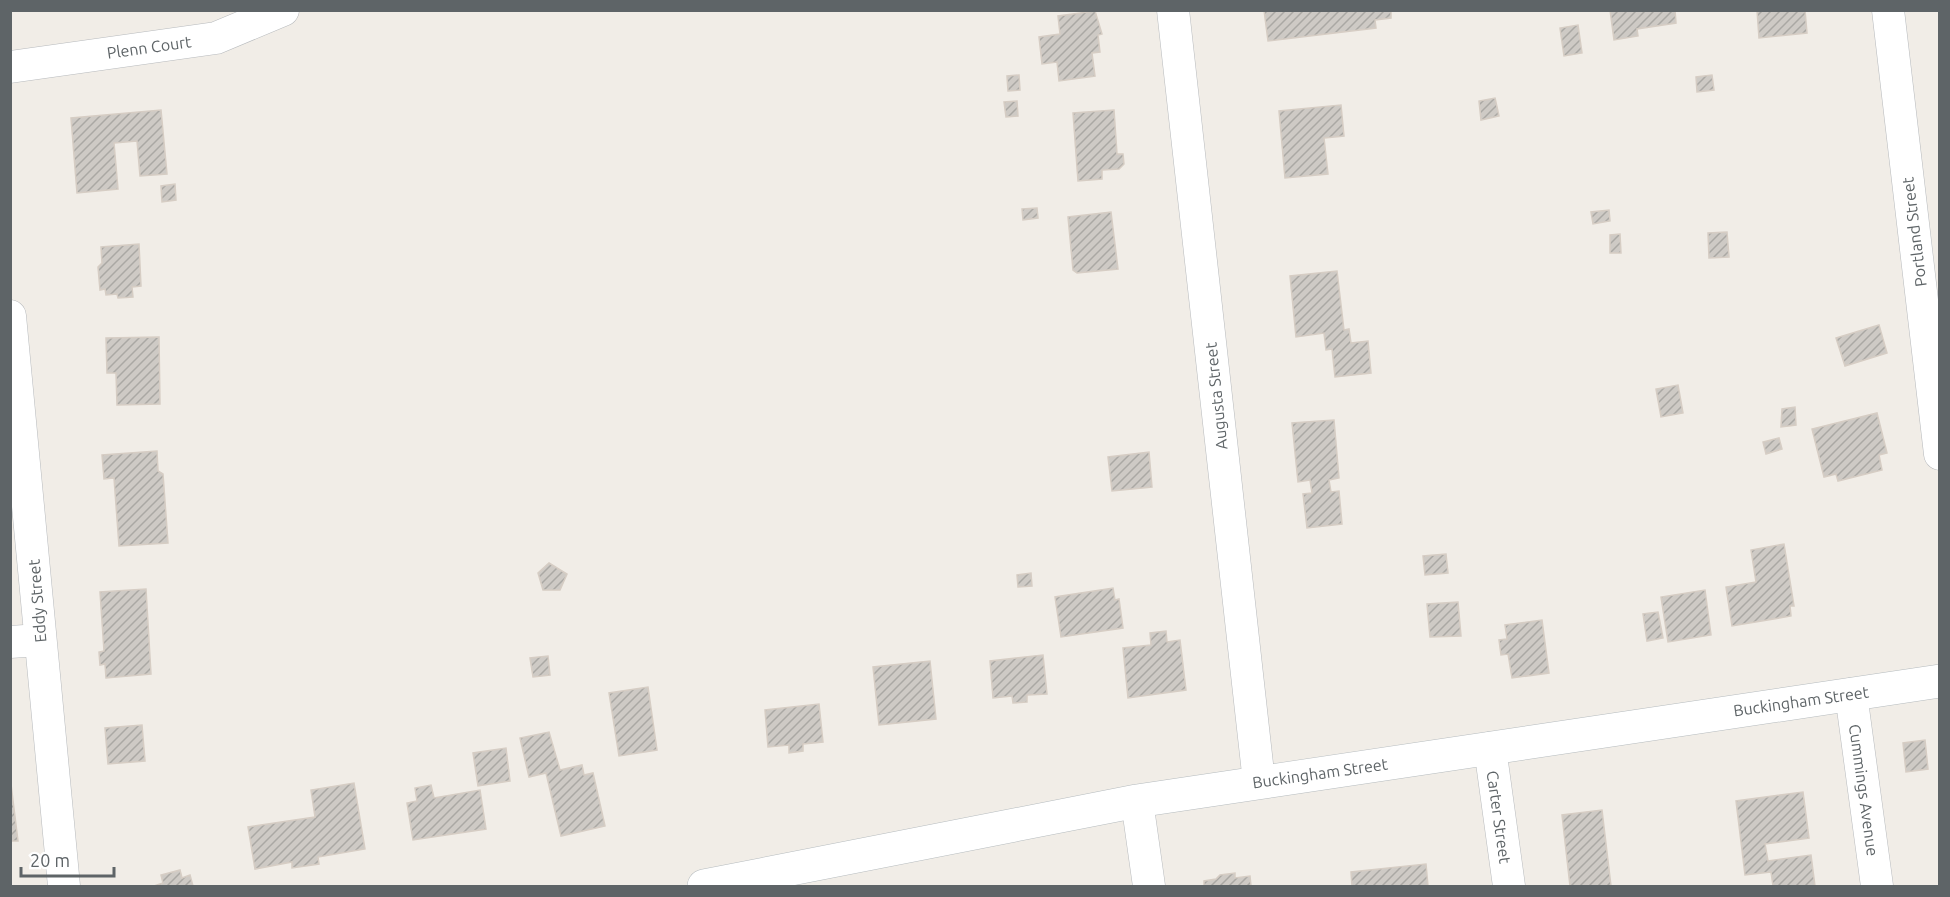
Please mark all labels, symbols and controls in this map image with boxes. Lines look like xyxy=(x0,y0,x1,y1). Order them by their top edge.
street label: Plenn Court xyxy=(106,32,193,62)
street label: Portland Street xyxy=(1898,175,1930,288)
street label: Augusta Street xyxy=(1201,341,1231,450)
street label: Eddy Street xyxy=(24,558,50,643)
street label: Buckingham Street xyxy=(1732,682,1871,719)
street label: Cummings Avenue xyxy=(1846,723,1882,857)
street label: Buckingham Street xyxy=(1251,754,1390,791)
street label: Carter Street xyxy=(1484,769,1515,865)
scale bar xyxy=(21,840,114,878)
text: 20 m xyxy=(30,850,70,870)

